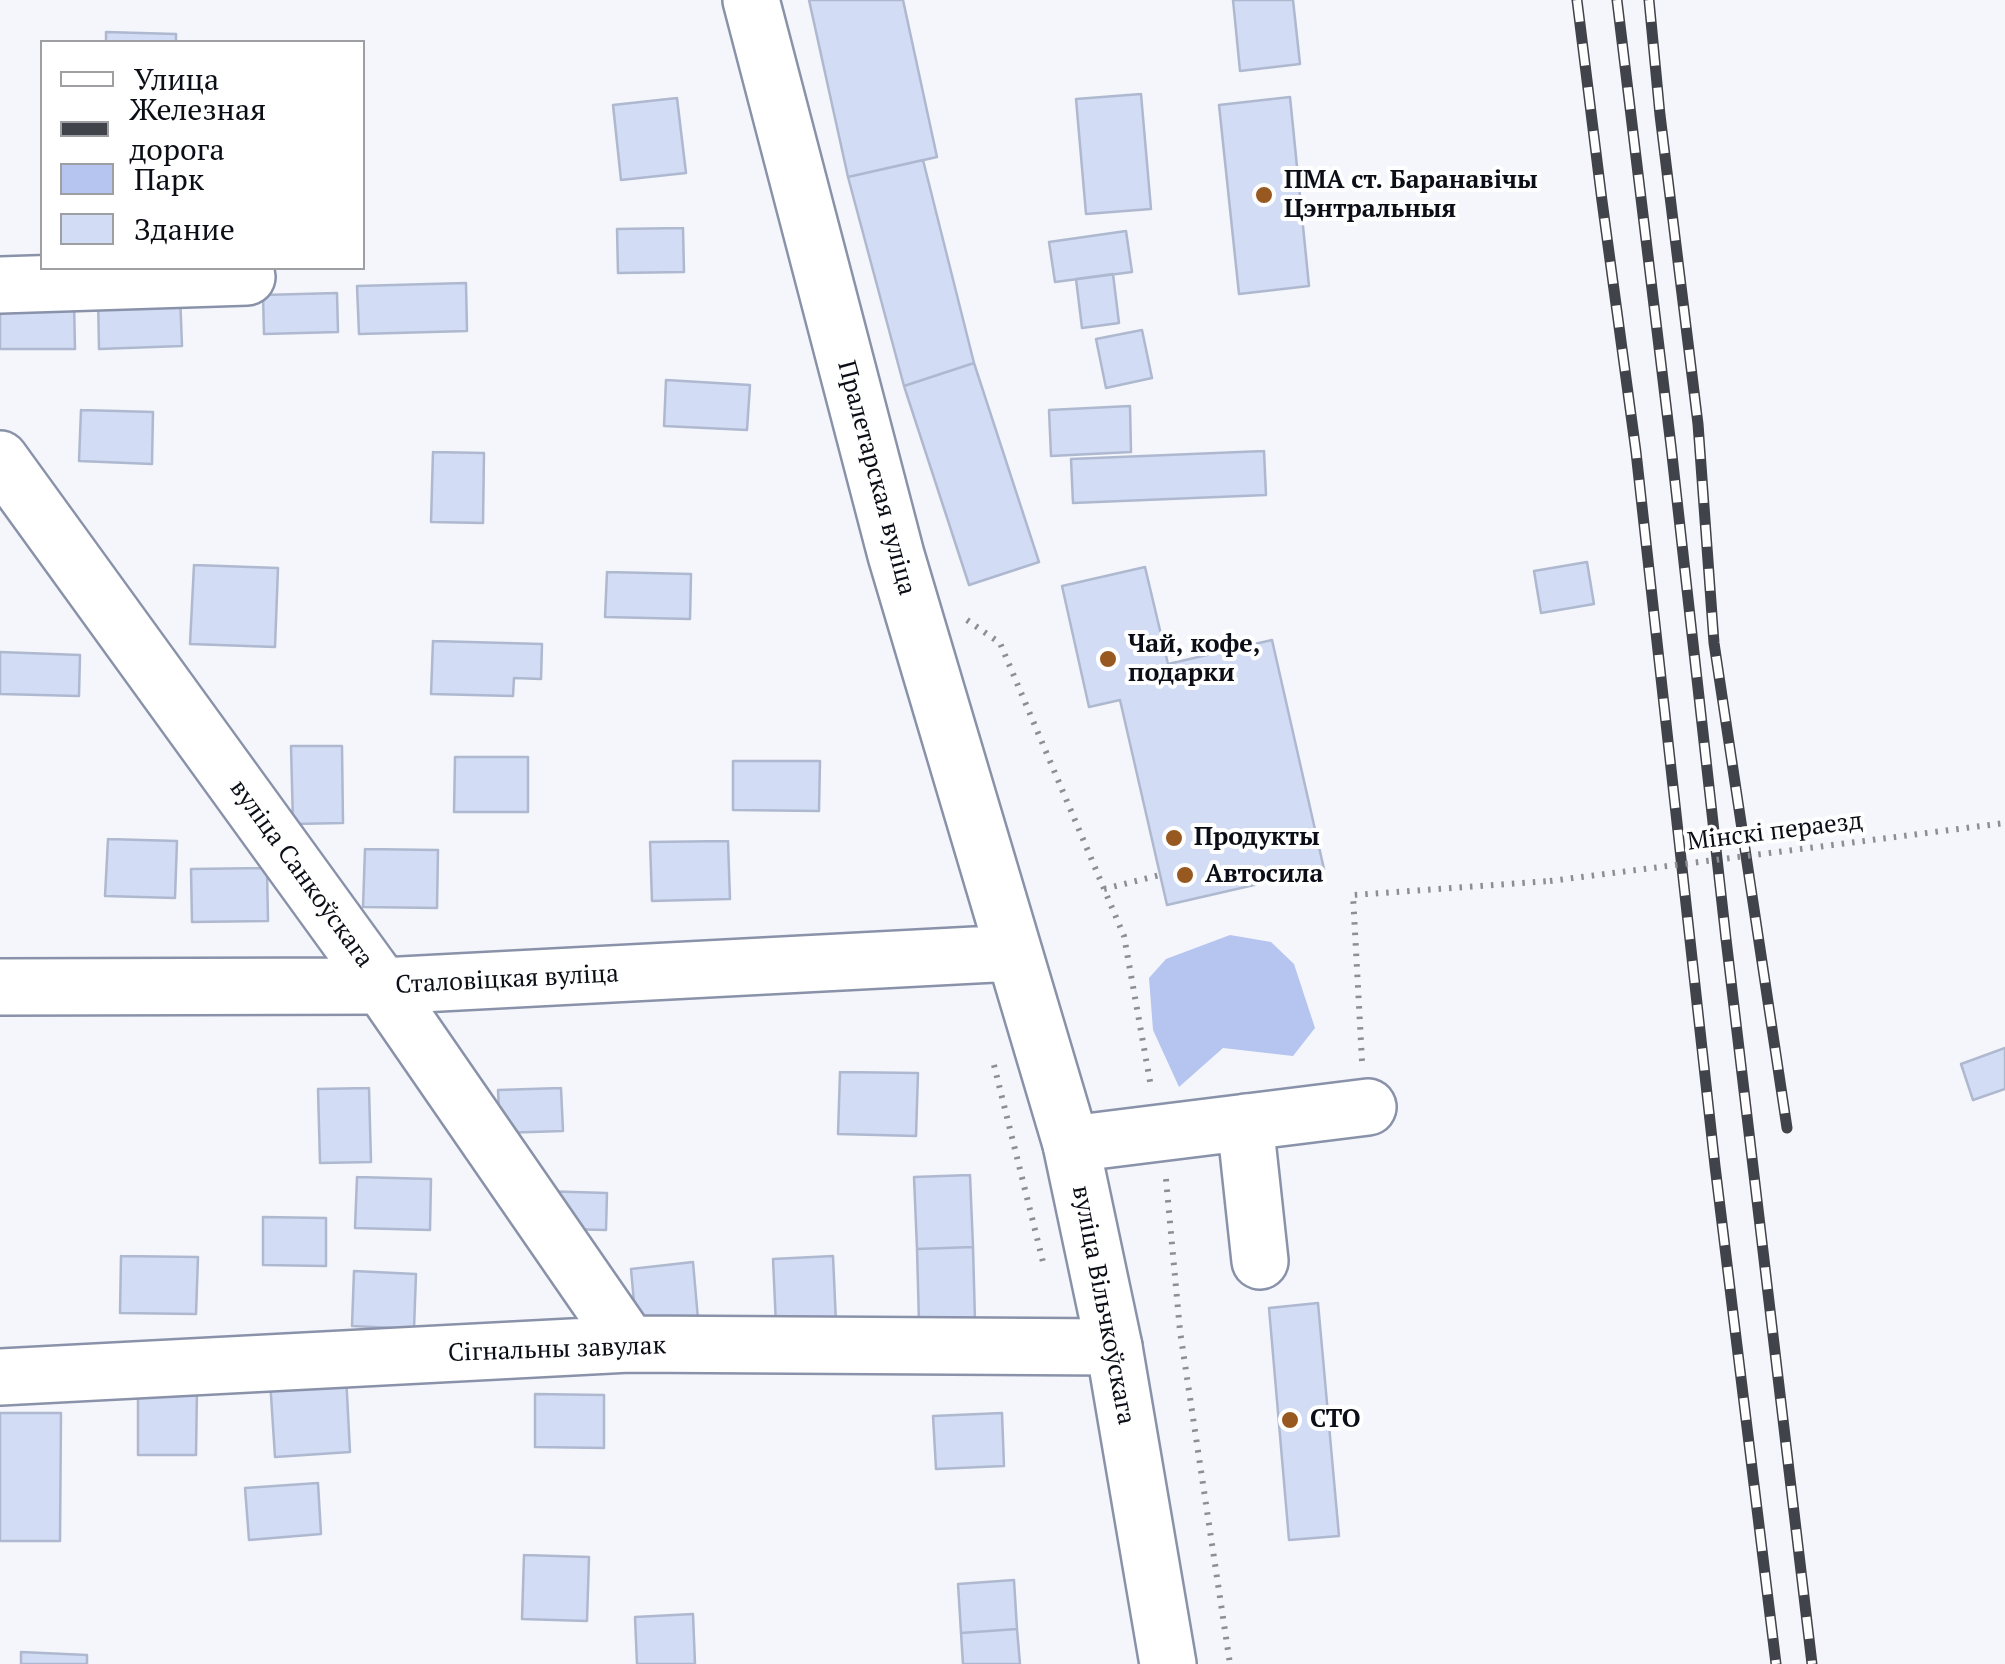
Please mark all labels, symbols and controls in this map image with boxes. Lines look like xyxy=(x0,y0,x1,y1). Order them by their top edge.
legend xyxy=(40,40,365,270)
text: Улица xyxy=(134,59,219,99)
text: Железная дорога xyxy=(129,89,266,169)
text: Парк xyxy=(134,159,204,199)
place label: ПМА ст. Баранавічы Цэнтральныя xyxy=(1284,166,1538,225)
marker: ПМА ст. Баранавічы Цэнтральныя xyxy=(1253,184,1275,206)
text: Здание xyxy=(134,209,235,249)
street label: Пралетарская вуліца xyxy=(830,357,922,599)
place label: Чай, кофе, подарки xyxy=(1128,630,1260,689)
marker: Чай, кофе, подарки xyxy=(1097,648,1119,670)
street label: вуліца Санкоўскага xyxy=(223,774,379,974)
street label: Мінскі пераезд xyxy=(1686,806,1864,858)
place label: Продукты xyxy=(1194,823,1320,853)
marker: Продукты xyxy=(1163,827,1185,849)
place label: Автосила xyxy=(1205,860,1323,890)
marker: Автосила xyxy=(1174,864,1196,886)
street label: Сталовіцкая вуліца xyxy=(395,959,619,1001)
street label: вуліца Вільчкоўскага xyxy=(1065,1183,1141,1427)
street label: Сігнальны завулак xyxy=(448,1331,666,1369)
place label: СТО xyxy=(1310,1405,1361,1435)
marker: СТО xyxy=(1279,1409,1301,1431)

